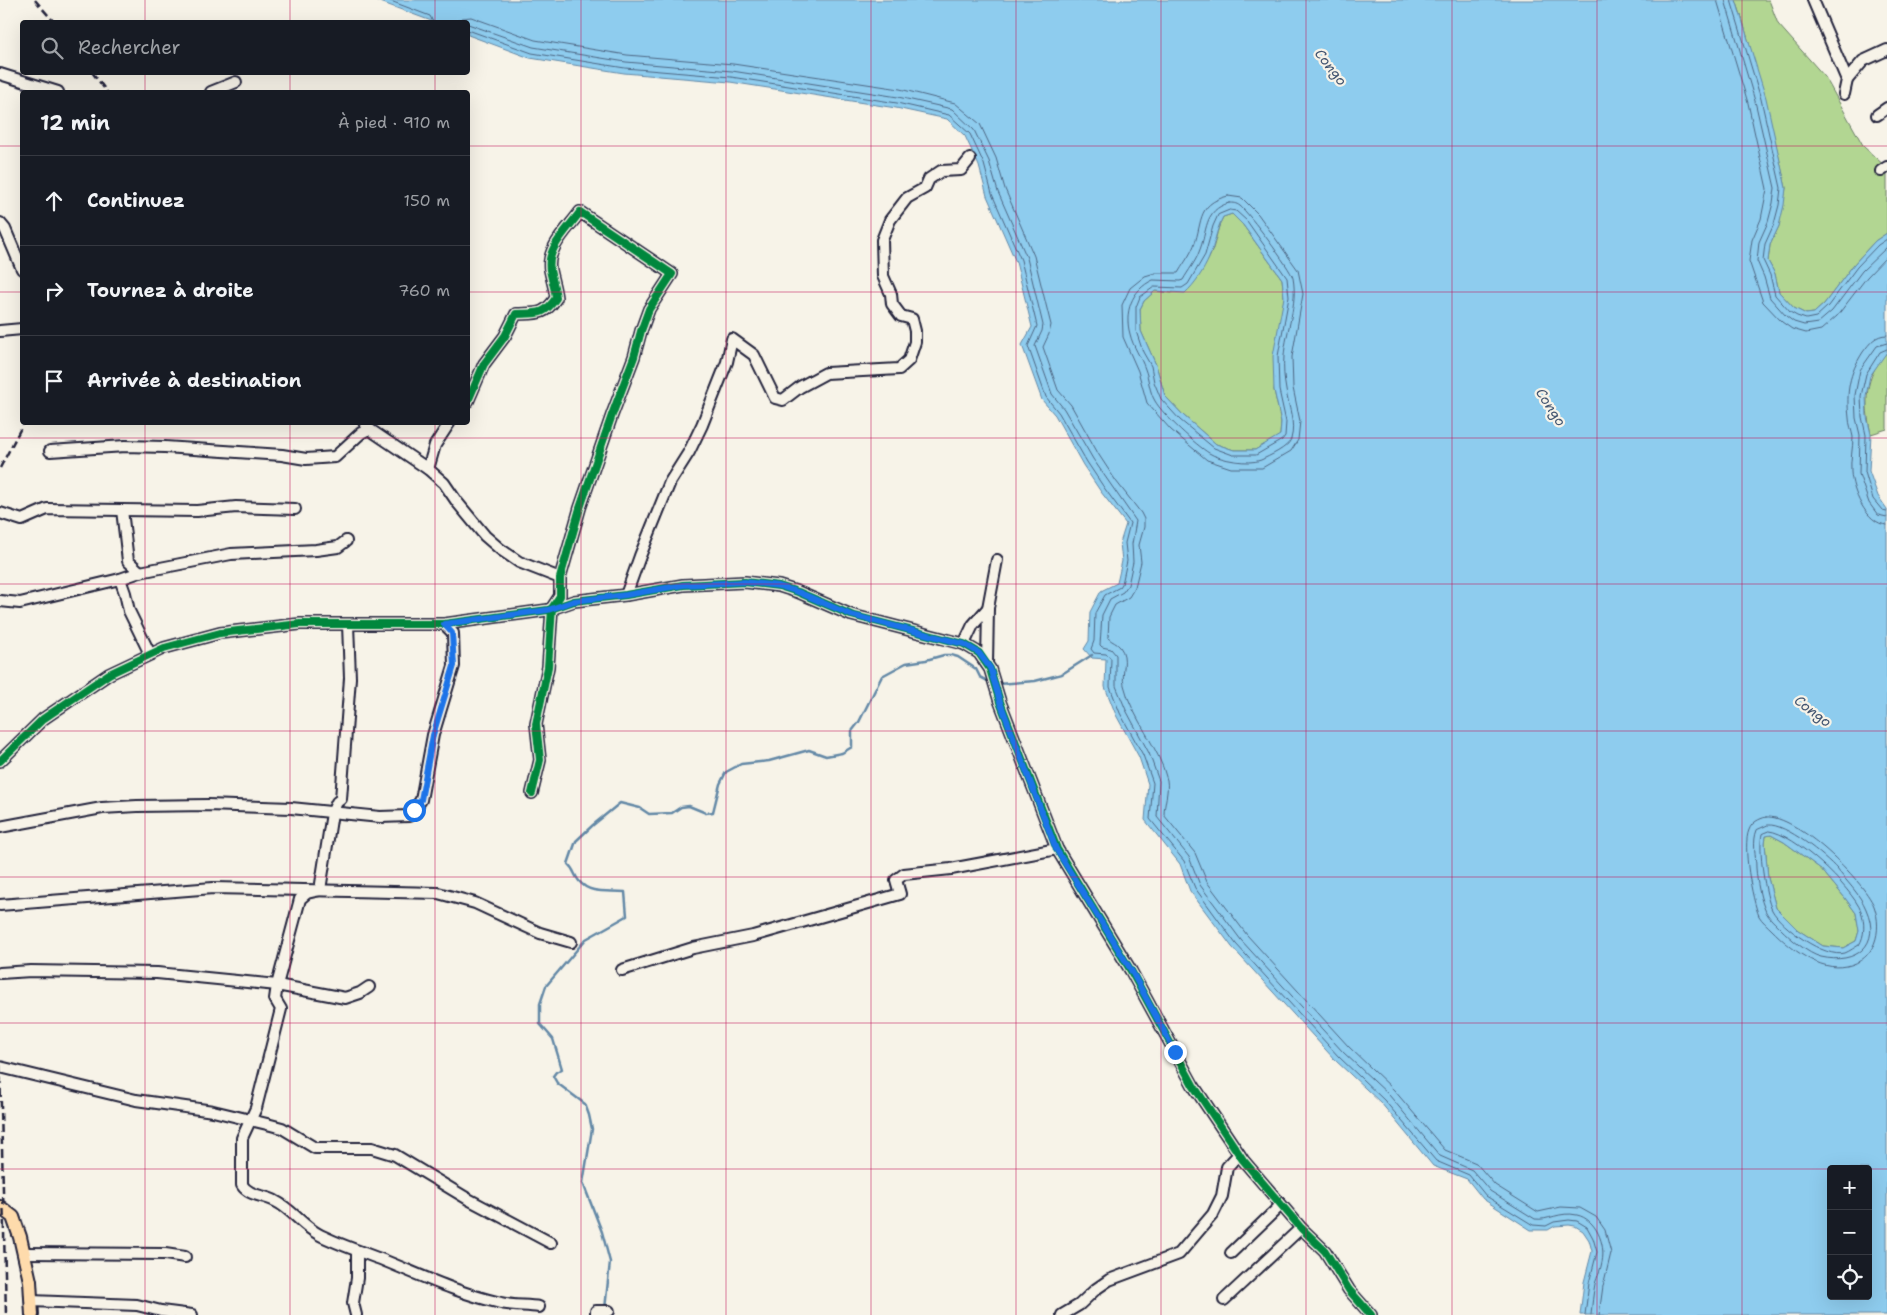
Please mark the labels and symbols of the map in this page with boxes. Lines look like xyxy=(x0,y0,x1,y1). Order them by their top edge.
water label: Congo xyxy=(1311,45,1351,89)
water label: Congo xyxy=(1532,384,1570,430)
water label: Congo xyxy=(1791,691,1835,731)
route start xyxy=(403,799,426,822)
route end xyxy=(1164,1041,1187,1064)

